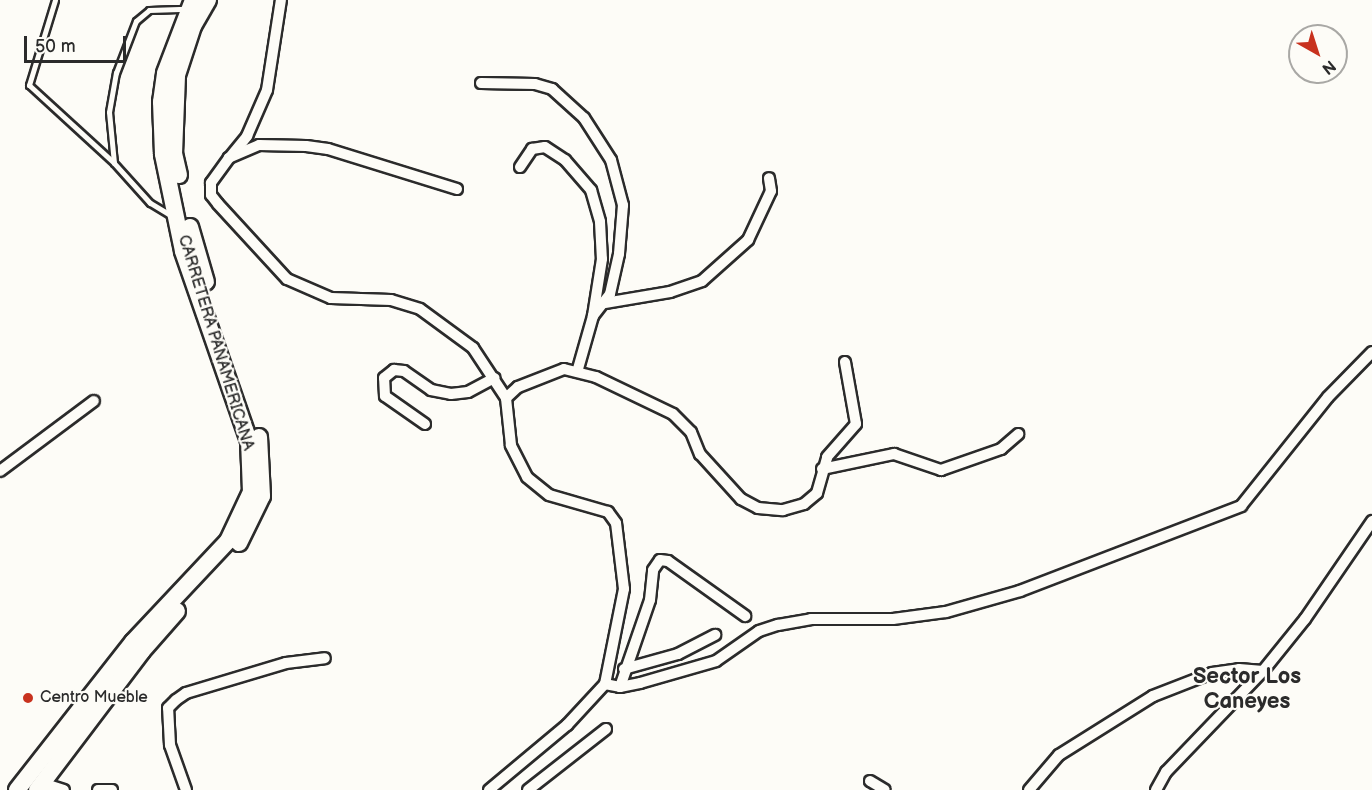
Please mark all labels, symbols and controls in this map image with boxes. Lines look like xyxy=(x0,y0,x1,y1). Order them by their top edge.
scale bar xyxy=(27,24,129,62)
north arrow xyxy=(1288,24,1348,84)
text: 50 m xyxy=(35,36,76,57)
text: N xyxy=(1318,56,1339,78)
street label: CARRETERA PANAMERICANA xyxy=(173,233,257,453)
district label: Sector Los Caneyes xyxy=(1193,663,1301,714)
place label: Centro Mueble xyxy=(40,688,148,708)
marker: Centro Mueble xyxy=(21,691,35,705)

